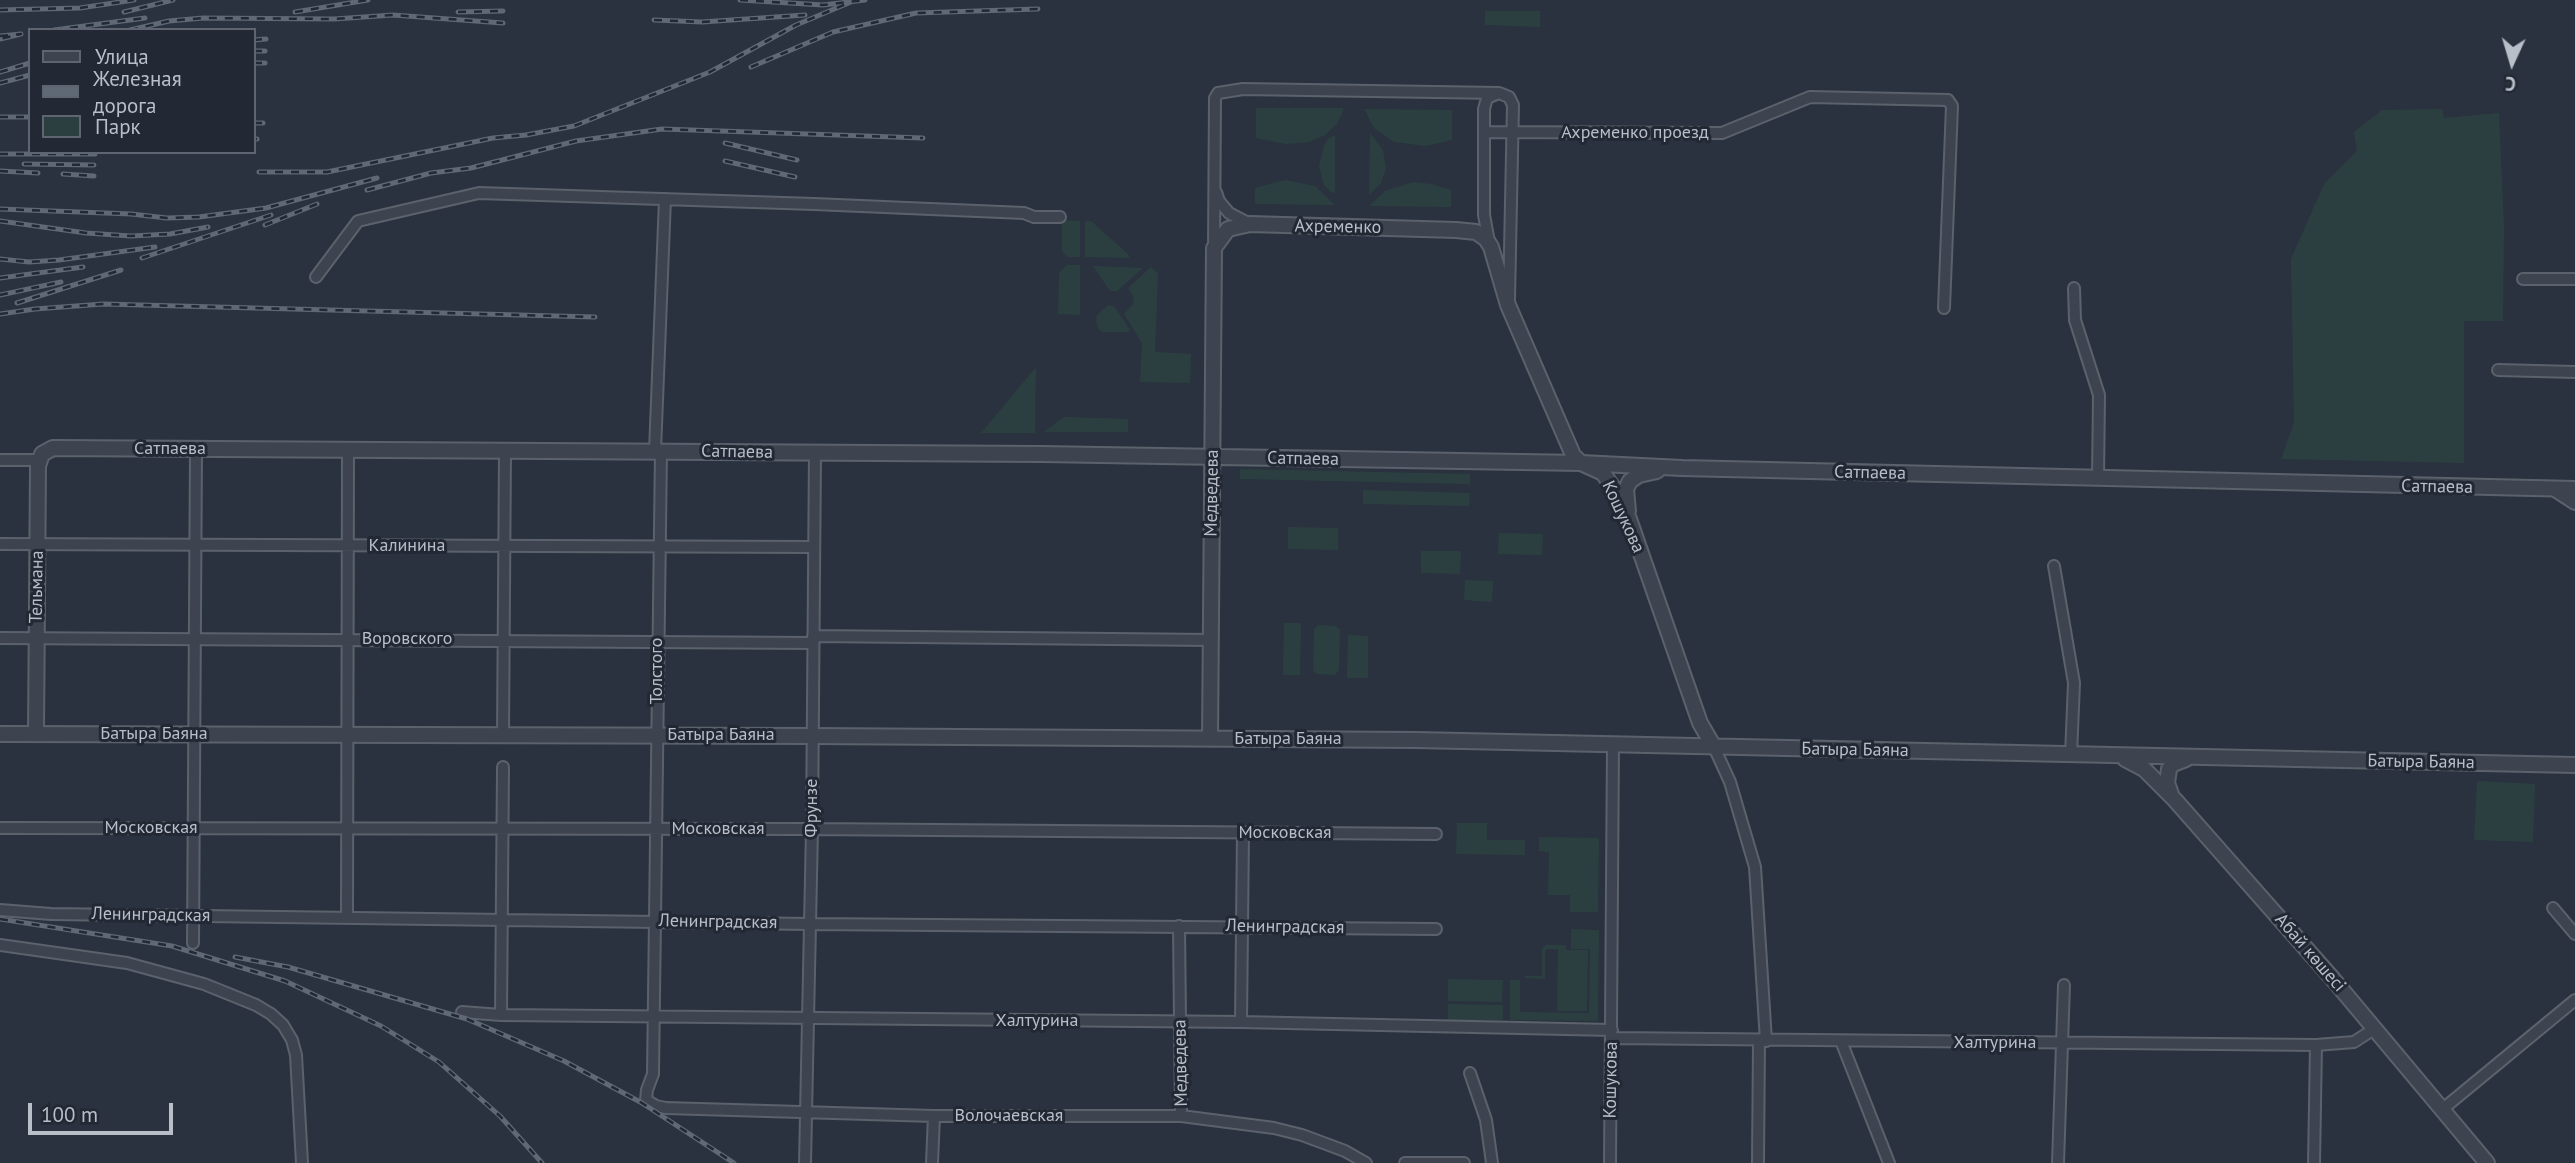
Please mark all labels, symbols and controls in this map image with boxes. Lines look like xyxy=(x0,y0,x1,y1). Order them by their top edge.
legend xyxy=(28,28,256,154)
north arrow xyxy=(2477,28,2547,98)
text: Улица xyxy=(95,43,149,70)
text: Железная дорога xyxy=(93,65,182,119)
text: С xyxy=(2504,72,2517,96)
text: Парк xyxy=(95,113,141,140)
street label: Ахременко проезд xyxy=(1561,122,1709,144)
street label: Ахременко xyxy=(1294,215,1382,239)
street label: Сатпаева xyxy=(134,438,206,460)
street label: Сатпаева xyxy=(701,441,773,463)
street label: Сатпаева xyxy=(1267,448,1339,470)
street label: Медведева xyxy=(1200,449,1224,537)
street label: Сатпаева xyxy=(1834,462,1906,484)
street label: Сатпаева xyxy=(2401,476,2473,498)
street label: Кошукова xyxy=(1597,478,1649,556)
street label: Калинина xyxy=(369,535,445,557)
street label: Тельмана xyxy=(26,550,48,624)
street label: Воровского xyxy=(362,628,452,650)
street label: Толстого xyxy=(646,638,668,704)
street label: Батыра Баяна xyxy=(100,723,208,745)
street label: Батыра Баяна xyxy=(667,724,775,746)
street label: Батыра Баяна xyxy=(1234,728,1342,750)
street label: Батыра Баяна xyxy=(1801,738,1909,762)
street label: Батыра Баяна xyxy=(2367,750,2475,774)
street label: Фрунзе xyxy=(801,779,823,837)
street label: Московская xyxy=(104,817,198,839)
street label: Московская xyxy=(671,818,765,840)
street label: Московская xyxy=(1238,822,1332,844)
street label: Ленинградская xyxy=(91,903,211,927)
street label: Абай көшесі xyxy=(2270,909,2350,997)
street label: Ленинградская xyxy=(658,910,778,934)
street label: Ленинградская xyxy=(1225,915,1345,939)
street label: Халтурина xyxy=(996,1010,1078,1032)
street label: Медведева xyxy=(1169,1019,1193,1107)
street label: Халтурина xyxy=(1954,1032,2036,1054)
street label: Кошукова xyxy=(1600,1041,1622,1119)
scale bar xyxy=(32,1090,177,1134)
text: 100 m xyxy=(41,1101,98,1128)
street label: Волочаевская xyxy=(955,1105,1063,1127)

